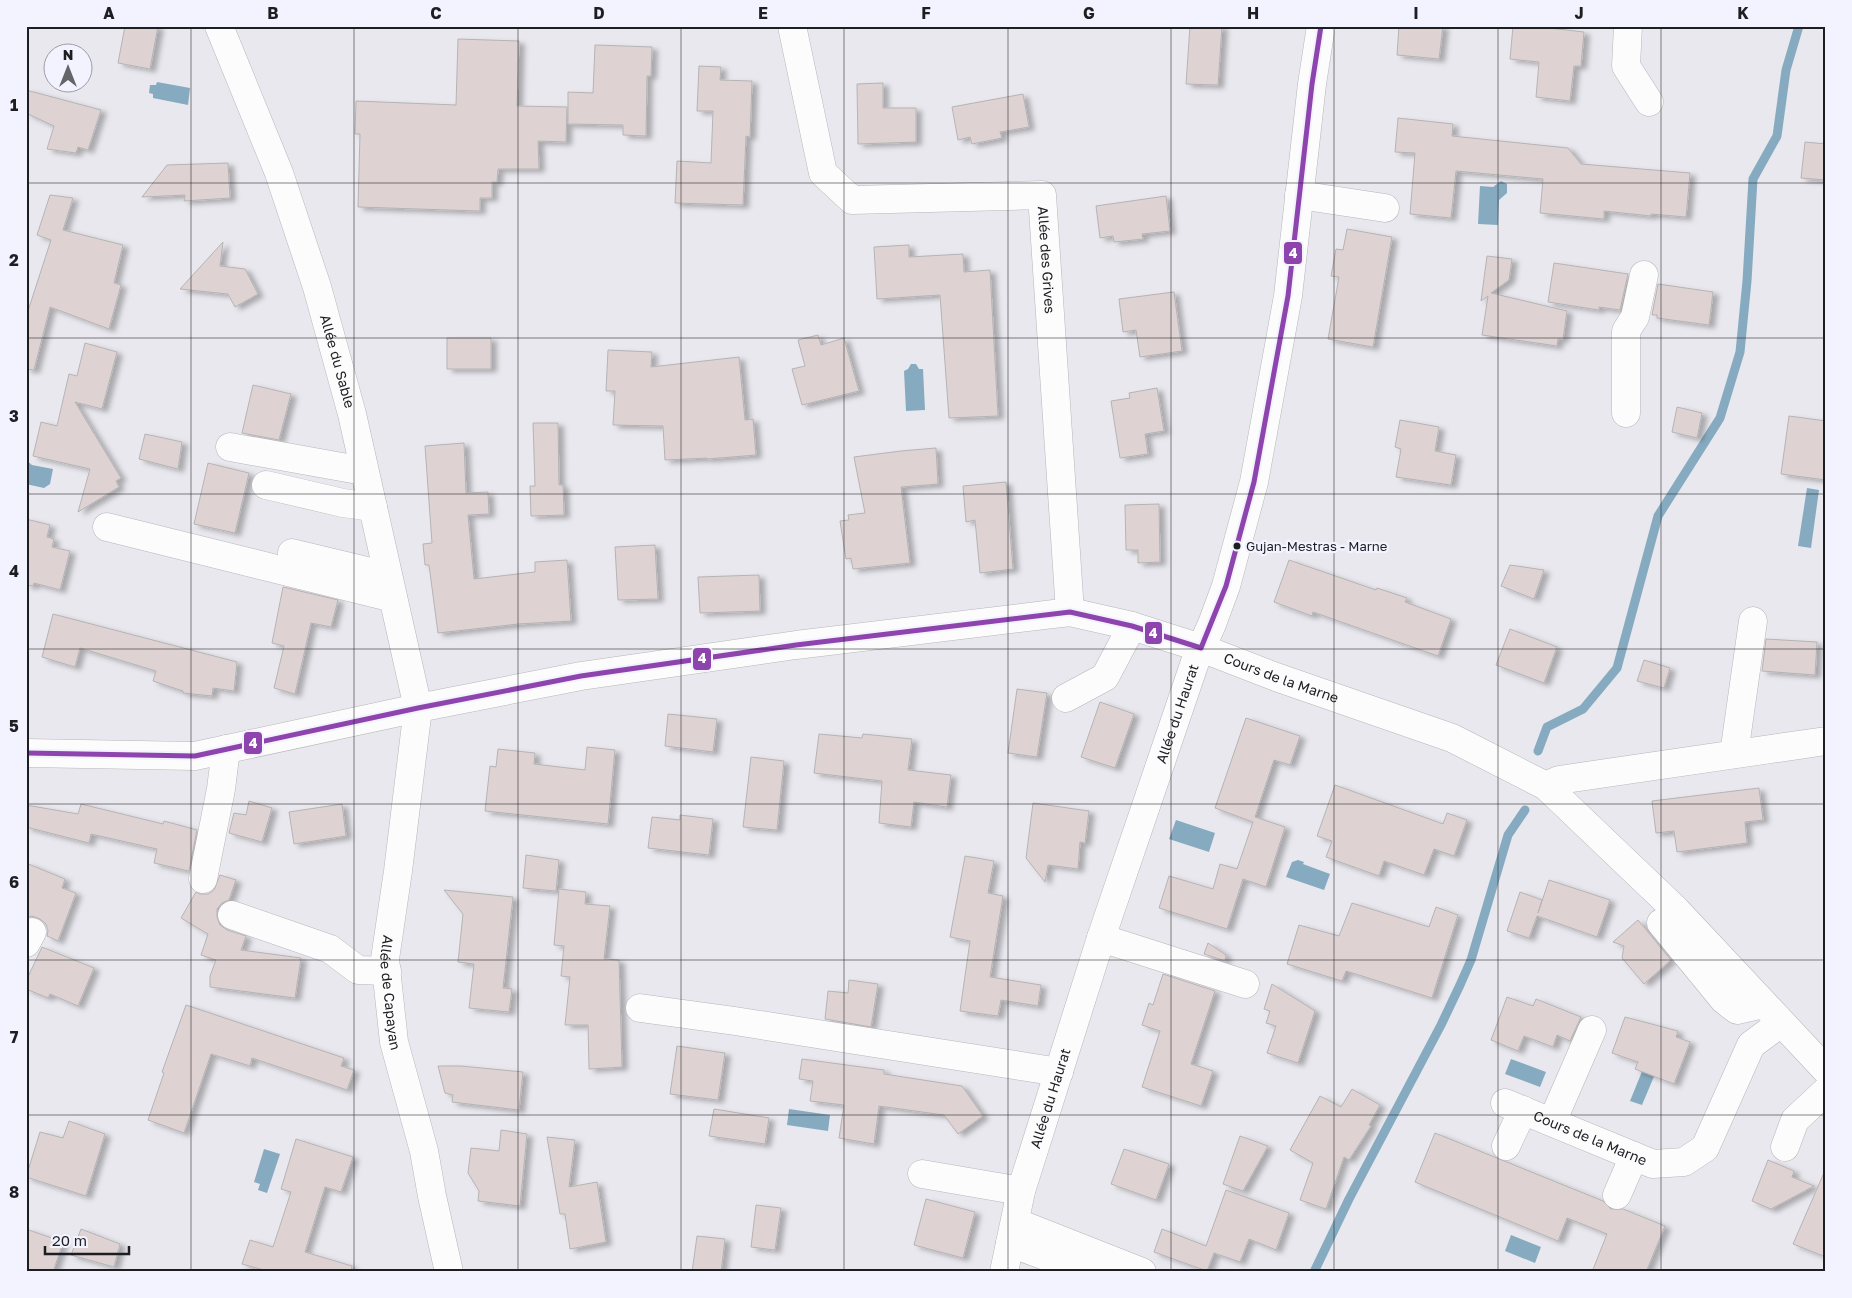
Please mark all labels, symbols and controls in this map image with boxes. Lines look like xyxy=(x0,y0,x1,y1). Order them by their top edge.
text: A xyxy=(103,3,115,23)
text: B xyxy=(267,3,279,23)
text: C xyxy=(430,3,442,23)
text: D xyxy=(593,3,605,23)
text: E xyxy=(758,3,768,23)
text: F xyxy=(921,3,931,23)
text: G xyxy=(1083,3,1095,23)
text: H xyxy=(1247,3,1259,23)
text: I xyxy=(1413,3,1419,23)
text: J xyxy=(1574,3,1584,23)
text: K xyxy=(1737,3,1749,23)
north arrow xyxy=(42,42,92,92)
text: N xyxy=(63,46,73,63)
text: 1 xyxy=(10,95,18,115)
street label: Allée des Grives xyxy=(1035,206,1059,314)
line badge: 4 xyxy=(1283,241,1303,265)
text: 4 xyxy=(1289,244,1298,261)
text: 2 xyxy=(9,250,19,270)
street label: Allée du Sable xyxy=(317,312,359,410)
text: 3 xyxy=(9,406,19,426)
place label: Gujan-Mestras - Marne xyxy=(1246,538,1387,554)
marker: Gujan-Mestras - Marne xyxy=(1232,541,1242,551)
text: 4 xyxy=(9,561,19,581)
line badge: 4 xyxy=(1144,621,1163,645)
text: 4 xyxy=(1149,624,1158,641)
line badge: 4 xyxy=(692,647,712,671)
text: 4 xyxy=(698,649,707,666)
street label: Cours de la Marne xyxy=(1221,649,1341,706)
street label: Allée du Haurat xyxy=(1152,662,1202,766)
text: 5 xyxy=(9,716,19,736)
line badge: 4 xyxy=(243,731,263,755)
text: 4 xyxy=(249,734,258,751)
text: 6 xyxy=(9,872,19,892)
street label: Allée de Capayan xyxy=(377,934,405,1052)
text: 7 xyxy=(10,1027,19,1047)
street label: Allée du Haurat xyxy=(1026,1046,1074,1150)
street label: Cours de la Marne xyxy=(1531,1107,1649,1169)
text: 8 xyxy=(9,1182,19,1202)
scale bar xyxy=(45,1223,129,1255)
text: 20 m xyxy=(52,1231,87,1249)

